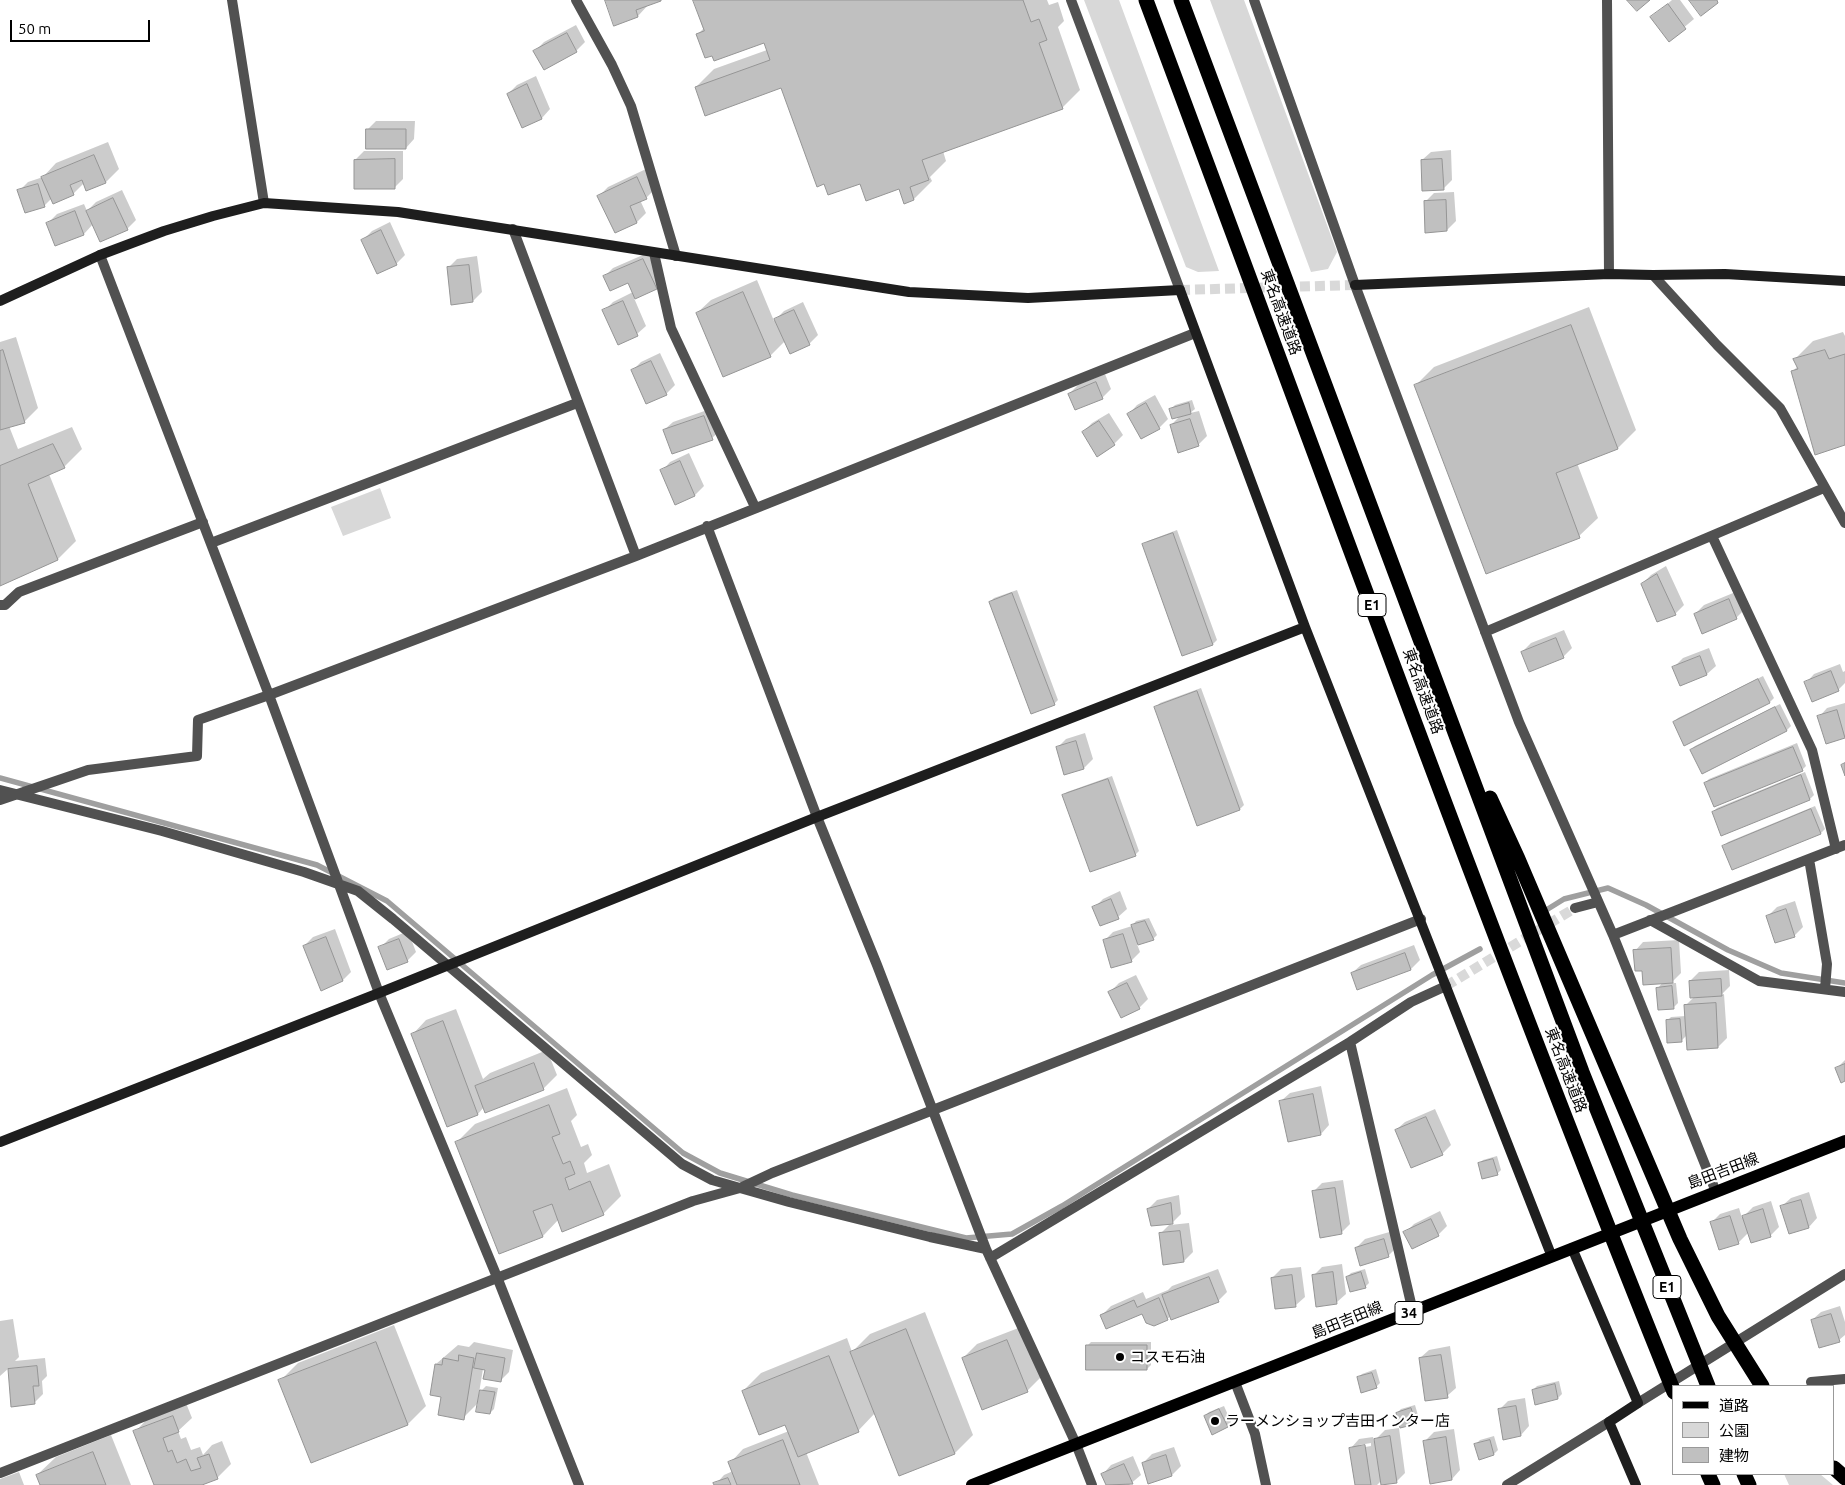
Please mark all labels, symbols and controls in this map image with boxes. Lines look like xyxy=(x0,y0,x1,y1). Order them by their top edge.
scale bar xyxy=(12,10,152,42)
text: 50 m xyxy=(18,20,51,37)
street label: 東名高速道路 xyxy=(1257,267,1305,357)
road number: E1 xyxy=(1358,594,1386,616)
street label: 東名高速道路 xyxy=(1399,646,1447,736)
street label: 東名高速道路 xyxy=(1541,1025,1591,1115)
street label: 島田吉田線 xyxy=(1685,1149,1761,1193)
road number: E1 xyxy=(1653,1275,1681,1298)
street label: 島田吉田線 xyxy=(1309,1298,1385,1342)
road number: 34 xyxy=(1395,1302,1423,1325)
place label: コスモ石油 xyxy=(1130,1348,1205,1366)
marker: コスモ石油 xyxy=(1114,1351,1126,1363)
legend xyxy=(1672,1385,1835,1475)
text: 道路 xyxy=(1719,1397,1749,1414)
place label: ラーメンショップ吉田インター店 xyxy=(1225,1412,1450,1430)
marker: ラーメンショップ吉田インター店 xyxy=(1209,1415,1221,1427)
text: 公園 xyxy=(1719,1422,1749,1439)
text: 建物 xyxy=(1719,1447,1749,1464)

